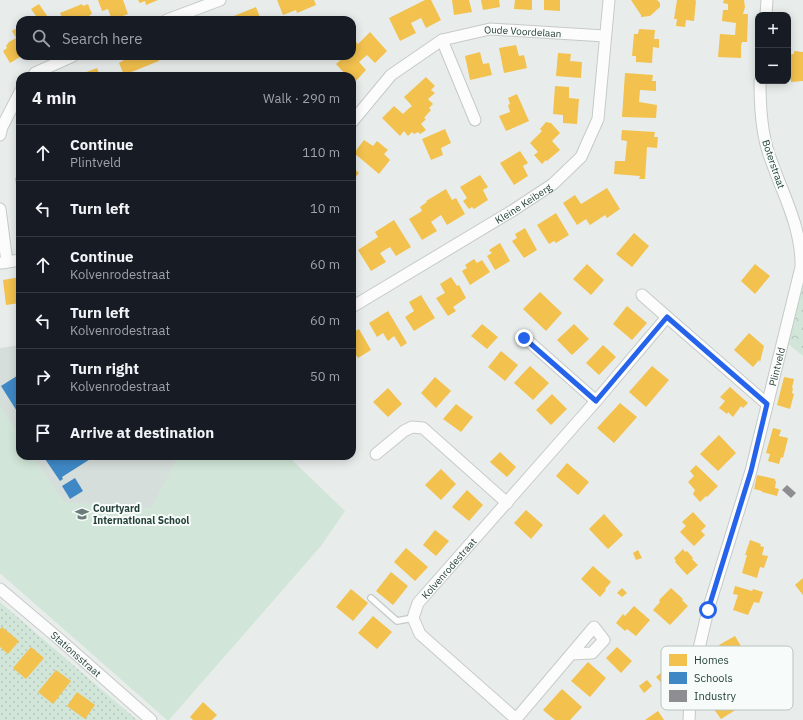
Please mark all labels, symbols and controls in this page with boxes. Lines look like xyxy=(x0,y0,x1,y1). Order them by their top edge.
map controls xyxy=(755,12,791,84)
button: + xyxy=(755,12,791,48)
search box xyxy=(16,16,356,60)
street label: Oude Voordelaan xyxy=(483,23,562,40)
icon: search xyxy=(30,27,52,49)
text: Search here xyxy=(62,29,142,48)
button: − xyxy=(755,48,791,84)
text: 4 min xyxy=(32,87,76,109)
text: Walk · 290 m xyxy=(263,90,340,107)
text: Continue xyxy=(70,135,134,154)
street label: Boterstraat xyxy=(759,138,788,191)
icon: ahead xyxy=(32,142,54,164)
text: 110 m xyxy=(302,144,340,161)
text: Plintveld xyxy=(70,154,121,171)
street label: Kleine Keiberg xyxy=(493,180,555,227)
icon: left xyxy=(32,198,54,220)
text: Turn left xyxy=(70,199,130,218)
text: 10 m xyxy=(310,200,340,217)
text: Continue xyxy=(70,247,134,266)
icon: ahead xyxy=(32,254,54,276)
text: 60 m xyxy=(310,256,340,273)
text: Kolvenrodestraat xyxy=(70,266,170,283)
text: Turn left xyxy=(70,303,130,322)
icon: left xyxy=(32,310,54,332)
text: 60 m xyxy=(310,312,340,329)
text: Kolvenrodestraat xyxy=(70,322,170,339)
route end xyxy=(515,329,533,347)
street label: Plintveld xyxy=(766,346,788,387)
text: Turn right xyxy=(70,359,139,378)
icon: right xyxy=(32,366,54,388)
text: 50 m xyxy=(310,368,340,385)
text: Kolvenrodestraat xyxy=(70,378,170,395)
icon: arrive xyxy=(32,422,54,444)
text: Arrive at destination xyxy=(70,423,214,442)
place label: Courtyard International School xyxy=(93,502,189,527)
school or university icon: Courtyard International School xyxy=(74,506,90,522)
street label: Kolvenrodestraat xyxy=(419,535,480,602)
route start xyxy=(699,601,717,619)
street label: Stationsstraat xyxy=(48,629,104,680)
legend xyxy=(661,646,793,710)
text: Homes xyxy=(694,653,729,667)
text: Schools xyxy=(694,671,733,685)
text: Industry xyxy=(694,689,737,703)

